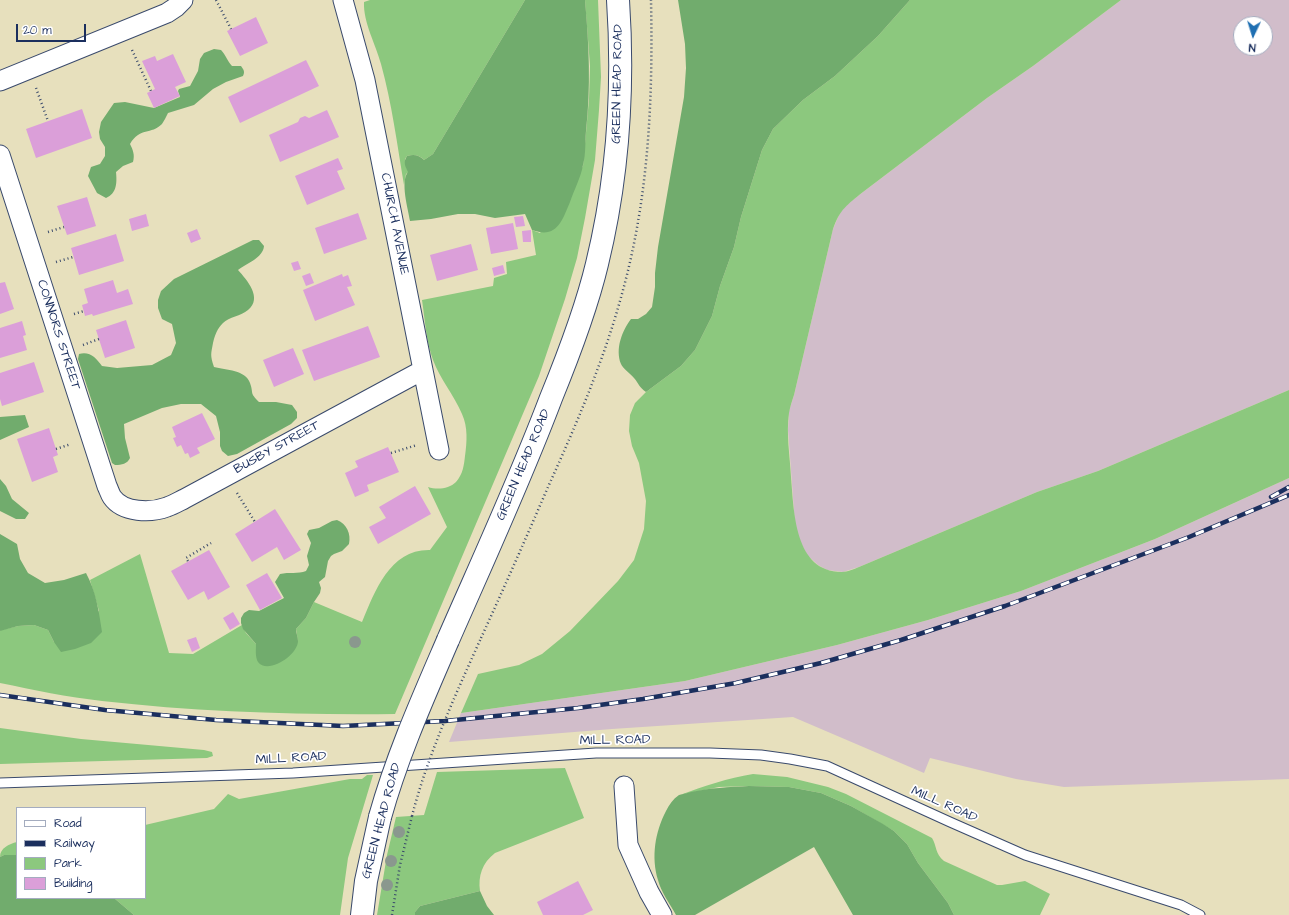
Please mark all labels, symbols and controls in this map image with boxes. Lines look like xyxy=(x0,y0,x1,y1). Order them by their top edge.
scale bar xyxy=(18,16,88,42)
north arrow xyxy=(1233,16,1273,56)
text: 20 m xyxy=(23,22,52,39)
street label: GREEN HEAD ROAD xyxy=(609,24,627,144)
text: N xyxy=(1248,40,1256,55)
street label: CHURCH AVENUE xyxy=(376,172,412,276)
street label: CONNORS STREET xyxy=(33,278,83,392)
street label: GREEN HEAD ROAD xyxy=(494,407,554,523)
street label: BUSBY STREET xyxy=(231,418,323,478)
street label: MILL ROAD xyxy=(580,733,650,749)
street label: MILL ROAD xyxy=(255,749,327,769)
street label: GREEN HEAD ROAD xyxy=(359,761,405,881)
street label: MILL ROAD xyxy=(909,784,979,826)
legend xyxy=(16,807,146,899)
text: Road xyxy=(54,815,82,832)
text: Railway xyxy=(54,835,95,852)
text: Park xyxy=(54,855,82,872)
text: Building xyxy=(54,875,92,892)

